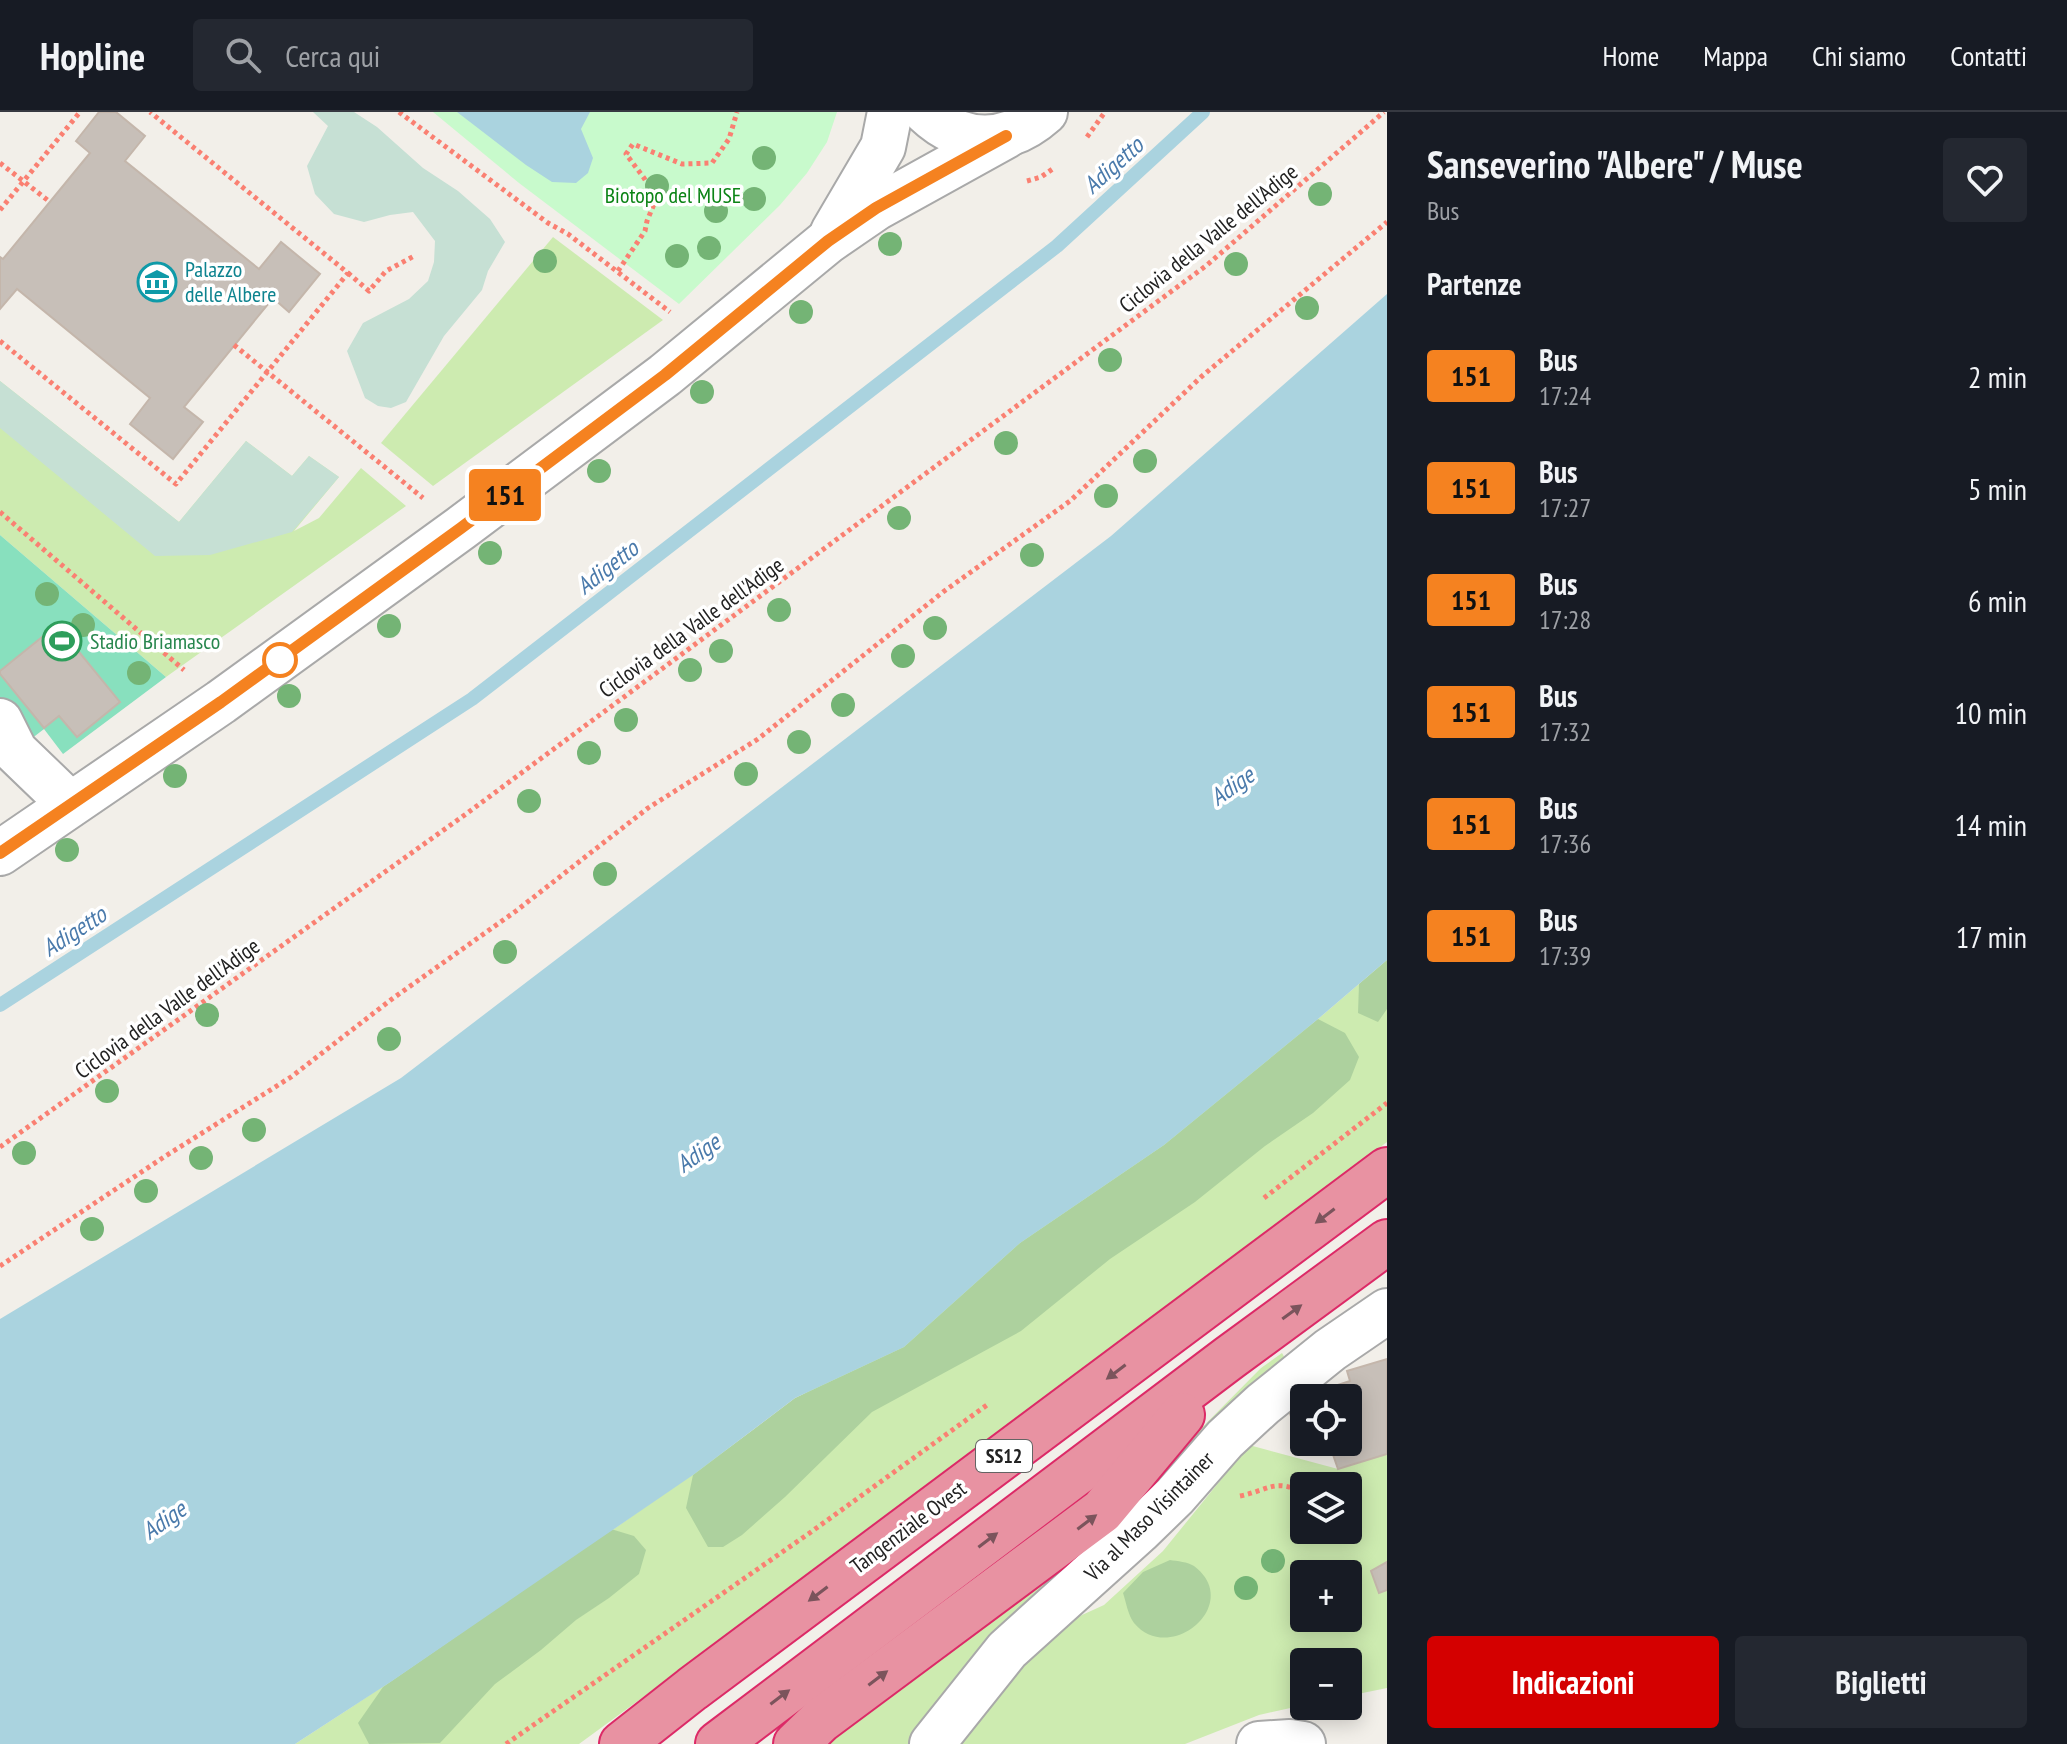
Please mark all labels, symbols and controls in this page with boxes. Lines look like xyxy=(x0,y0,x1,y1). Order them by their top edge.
search box xyxy=(193,19,753,91)
text: Hopline xyxy=(40,31,145,80)
icon: search xyxy=(221,33,265,77)
text: Cerca qui xyxy=(285,36,380,75)
text: Home xyxy=(1602,37,1659,74)
text: Mappa xyxy=(1703,37,1768,74)
text: Chi siamo xyxy=(1812,37,1906,74)
text: Contatti xyxy=(1950,37,2027,74)
water label: Adigetto xyxy=(1076,129,1151,200)
button: heart xyxy=(1943,138,2027,222)
text: Sanseverino "Albere" / Muse xyxy=(1427,139,1803,188)
street label: Ciclovia della Valle dell'Adige xyxy=(1113,157,1303,319)
park label: Biotopo del MUSE xyxy=(605,181,741,209)
text: Bus xyxy=(1427,194,1459,227)
place label: Palazzo delle Albere xyxy=(185,255,276,308)
museum icon: Palazzo delle Albere xyxy=(136,261,178,303)
text: Partenze xyxy=(1427,264,1522,303)
text: Bus xyxy=(1539,340,1578,379)
text: 151 xyxy=(1451,357,1491,394)
text: 2 min xyxy=(1968,357,2027,396)
text: 17:24 xyxy=(1539,379,1591,412)
text: Bus xyxy=(1539,452,1578,491)
line badge: 151 xyxy=(459,469,551,521)
text: 151 xyxy=(1451,469,1491,506)
text: 5 min xyxy=(1968,469,2027,508)
text: 151 xyxy=(485,476,525,513)
text: 17:27 xyxy=(1539,491,1591,524)
water label: Adigetto xyxy=(570,532,646,601)
street label: Ciclovia della Valle dell'Adige xyxy=(593,551,789,703)
text: Bus xyxy=(1539,564,1578,603)
text: 151 xyxy=(1451,581,1491,618)
text: 6 min xyxy=(1968,581,2027,620)
text: 17:28 xyxy=(1539,603,1591,636)
sports icon: Stadio Briamasco xyxy=(41,620,83,662)
place label: Stadio Briamasco xyxy=(90,627,220,655)
unlabelled marker xyxy=(263,643,297,677)
text: Bus xyxy=(1539,676,1578,715)
text: 151 xyxy=(1451,693,1491,730)
text: 10 min xyxy=(1954,693,2027,732)
text: 17:32 xyxy=(1539,715,1591,748)
water label: Adige xyxy=(1204,759,1262,812)
text: Bus xyxy=(1539,788,1578,827)
text: 151 xyxy=(1451,805,1491,842)
text: 14 min xyxy=(1954,805,2027,844)
text: 17:36 xyxy=(1539,827,1591,860)
water label: Adigetto xyxy=(36,898,113,963)
text: Bus xyxy=(1539,900,1578,939)
text: 151 xyxy=(1451,917,1491,954)
text: 17 min xyxy=(1956,917,2027,956)
street label: Ciclovia della Valle dell'Adige xyxy=(69,932,265,1084)
text: 17:39 xyxy=(1539,939,1591,972)
water label: Adige xyxy=(670,1126,728,1179)
one-way arrow xyxy=(1314,1208,1335,1224)
one-way arrow xyxy=(1281,1304,1303,1320)
one-way arrow xyxy=(1106,1363,1126,1379)
map controls xyxy=(1290,1384,1362,1720)
button: locate xyxy=(1290,1384,1362,1456)
road number: SS12 xyxy=(976,1440,1032,1472)
street label: Via al Maso Visintainer xyxy=(1078,1445,1220,1587)
button: layers xyxy=(1290,1472,1362,1544)
street label: Tangenziale Ovest xyxy=(844,1474,972,1580)
water label: Adige xyxy=(136,1493,194,1546)
one-way arrow xyxy=(1077,1515,1097,1531)
one-way arrow xyxy=(978,1533,998,1549)
button: + xyxy=(1290,1560,1362,1632)
one-way arrow xyxy=(808,1586,828,1602)
button: Indicazioni xyxy=(1427,1636,1719,1728)
button: Biglietti xyxy=(1735,1636,2027,1728)
button: − xyxy=(1290,1648,1362,1720)
one-way arrow xyxy=(868,1670,889,1686)
one-way arrow xyxy=(770,1690,790,1706)

